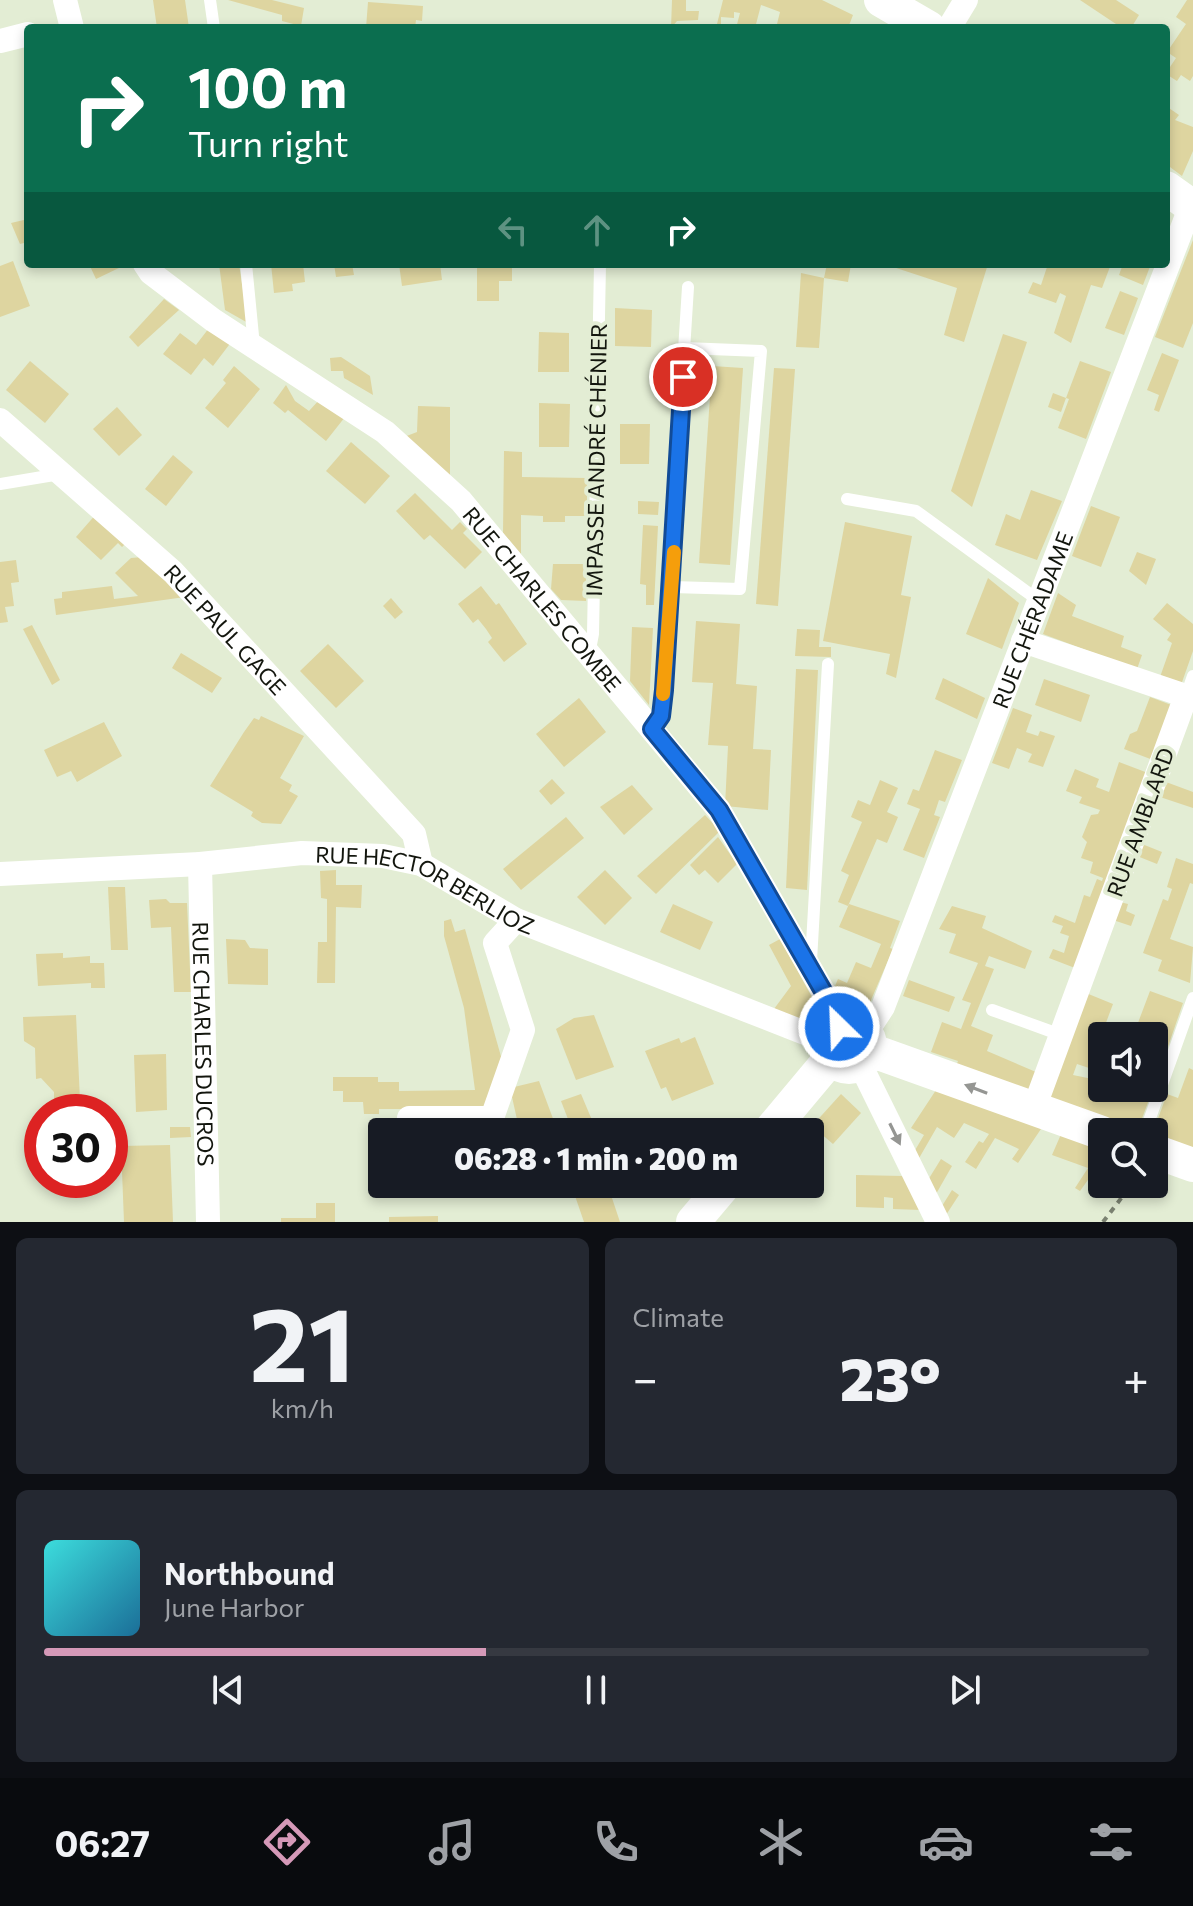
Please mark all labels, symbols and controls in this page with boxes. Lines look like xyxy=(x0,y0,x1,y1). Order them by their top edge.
text: 100 m xyxy=(188,51,347,120)
icon: right xyxy=(56,56,160,160)
text: Turn right xyxy=(188,120,349,164)
icon: left xyxy=(491,208,535,252)
icon: ahead xyxy=(575,208,619,252)
icon: right xyxy=(659,208,703,252)
street label: IMPASSE ANDRÉ CHÉNIER xyxy=(580,323,612,597)
pin xyxy=(649,343,717,411)
icon: arrive xyxy=(661,355,705,399)
street label: RUE CHARLES COMBE xyxy=(458,501,628,697)
street label: RUE CHÉRADAME xyxy=(986,527,1078,712)
street label: RUE PAUL GAGE xyxy=(159,558,292,700)
street label: RUE AMBLARD xyxy=(1100,744,1180,900)
street label: RUE HECTOR BERLIOZ xyxy=(315,840,539,939)
street label: RUE CHARLES DUCROS xyxy=(188,921,220,1167)
position arrow xyxy=(797,985,881,1069)
map controls xyxy=(1088,1022,1168,1198)
button: sound xyxy=(1088,1022,1168,1102)
one-way arrow xyxy=(963,1082,987,1095)
speed limit sign: 30 xyxy=(24,1094,128,1198)
button: search xyxy=(1088,1118,1168,1198)
one-way arrow xyxy=(888,1122,902,1145)
text: 06:28 · 1 min · 200 m xyxy=(454,1139,738,1176)
text: 21 xyxy=(249,1276,355,1403)
text: Climate xyxy=(633,1301,724,1332)
text: 23° xyxy=(840,1340,941,1413)
text: − xyxy=(633,1350,658,1404)
text: + xyxy=(1123,1350,1149,1404)
text: km/h xyxy=(271,1392,334,1423)
text: Northbound xyxy=(164,1554,335,1591)
text: June Harbor xyxy=(164,1591,304,1622)
icon: previous xyxy=(206,1668,250,1712)
icon: pause xyxy=(574,1668,618,1712)
icon: next xyxy=(943,1668,987,1712)
icon: directions xyxy=(259,1814,315,1870)
icon: music xyxy=(424,1814,480,1870)
icon: phone xyxy=(588,1814,644,1870)
icon: climate xyxy=(753,1814,809,1870)
icon: car xyxy=(918,1814,974,1870)
icon: filters xyxy=(1083,1814,1139,1870)
text: 06:27 xyxy=(54,1820,150,1864)

